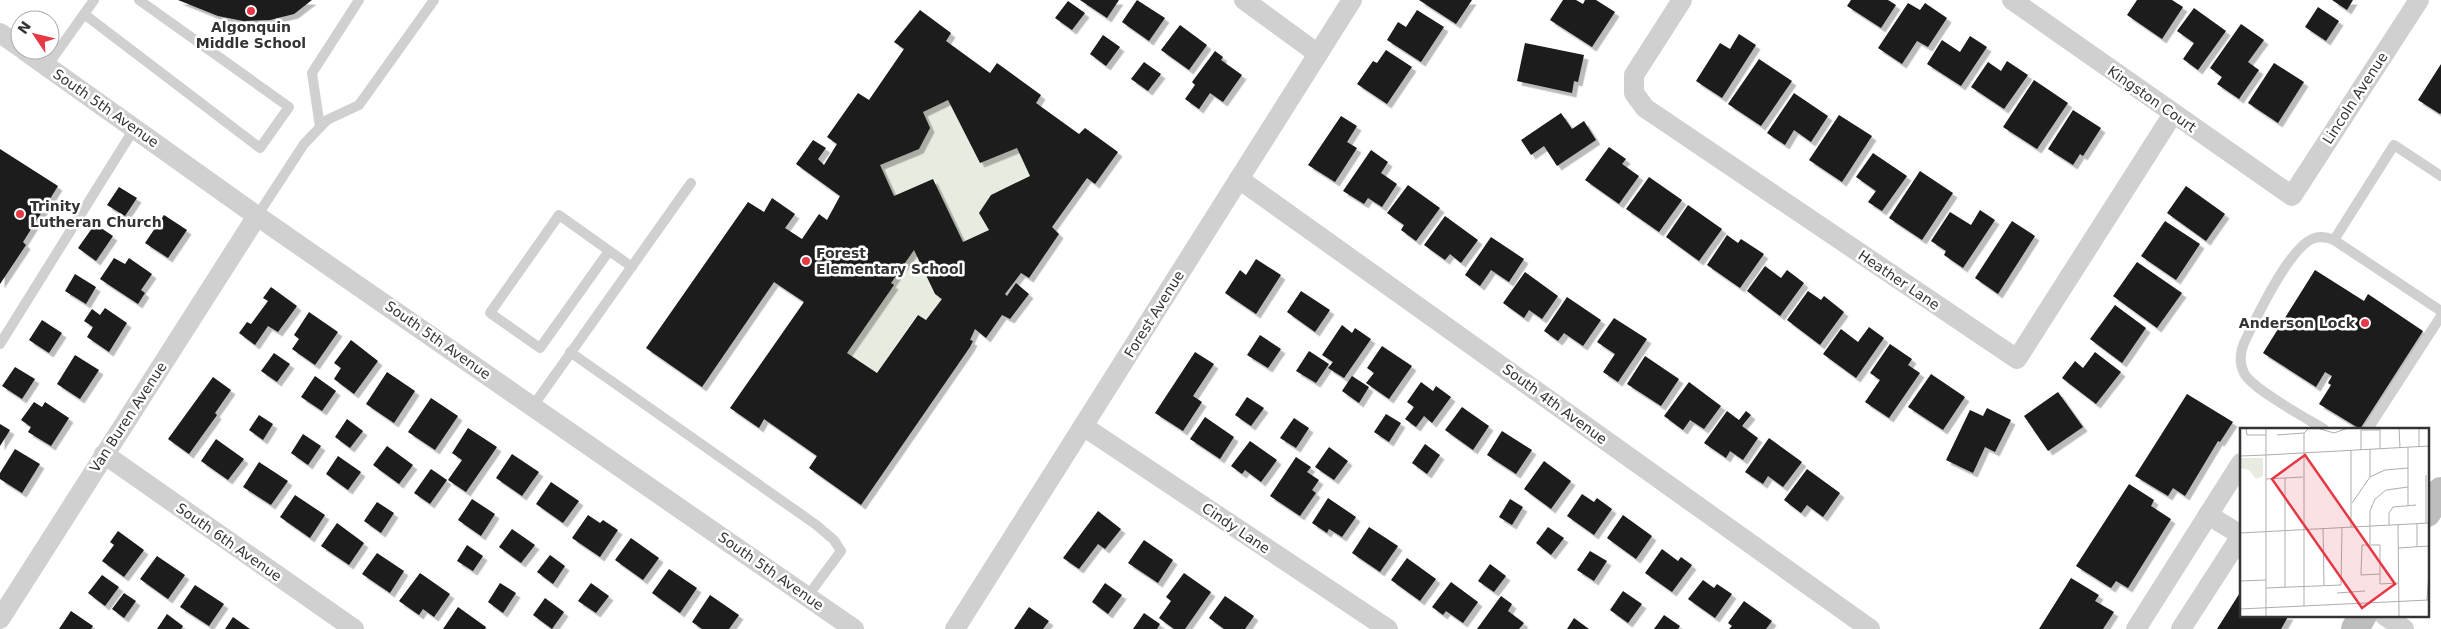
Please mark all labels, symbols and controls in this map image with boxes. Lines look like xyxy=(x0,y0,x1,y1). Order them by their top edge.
marker: Algonquin Middle School xyxy=(245,5,257,17)
north arrow xyxy=(10,10,60,60)
text: N xyxy=(14,18,34,37)
place label: Algonquin Middle School xyxy=(196,19,306,51)
street label: Lincoln Avenue xyxy=(2319,49,2391,147)
street label: Kingston Court xyxy=(2105,63,2200,136)
street label: South 5th Avenue xyxy=(50,66,162,150)
place label: Trinity Lutheran Church xyxy=(30,198,162,230)
marker: Trinity Lutheran Church xyxy=(14,208,26,220)
place label: Forest Elementary School xyxy=(816,245,963,277)
street label: Heather Lane xyxy=(1855,247,1943,313)
marker: Forest Elementary School xyxy=(800,255,812,267)
street label: Forest Avenue xyxy=(1121,268,1187,360)
street label: South 5th Avenue xyxy=(382,298,494,382)
place label: Anderson Lock xyxy=(2239,315,2356,331)
marker: Anderson Lock xyxy=(2359,317,2371,329)
street label: Van Buren Avenue xyxy=(86,359,170,475)
street label: South 4th Avenue xyxy=(1500,361,1610,447)
inset map xyxy=(2240,428,2428,616)
street label: South 6th Avenue xyxy=(173,500,285,584)
street label: Cindy Lane xyxy=(1199,500,1273,556)
street label: South 5th Avenue xyxy=(715,529,827,613)

